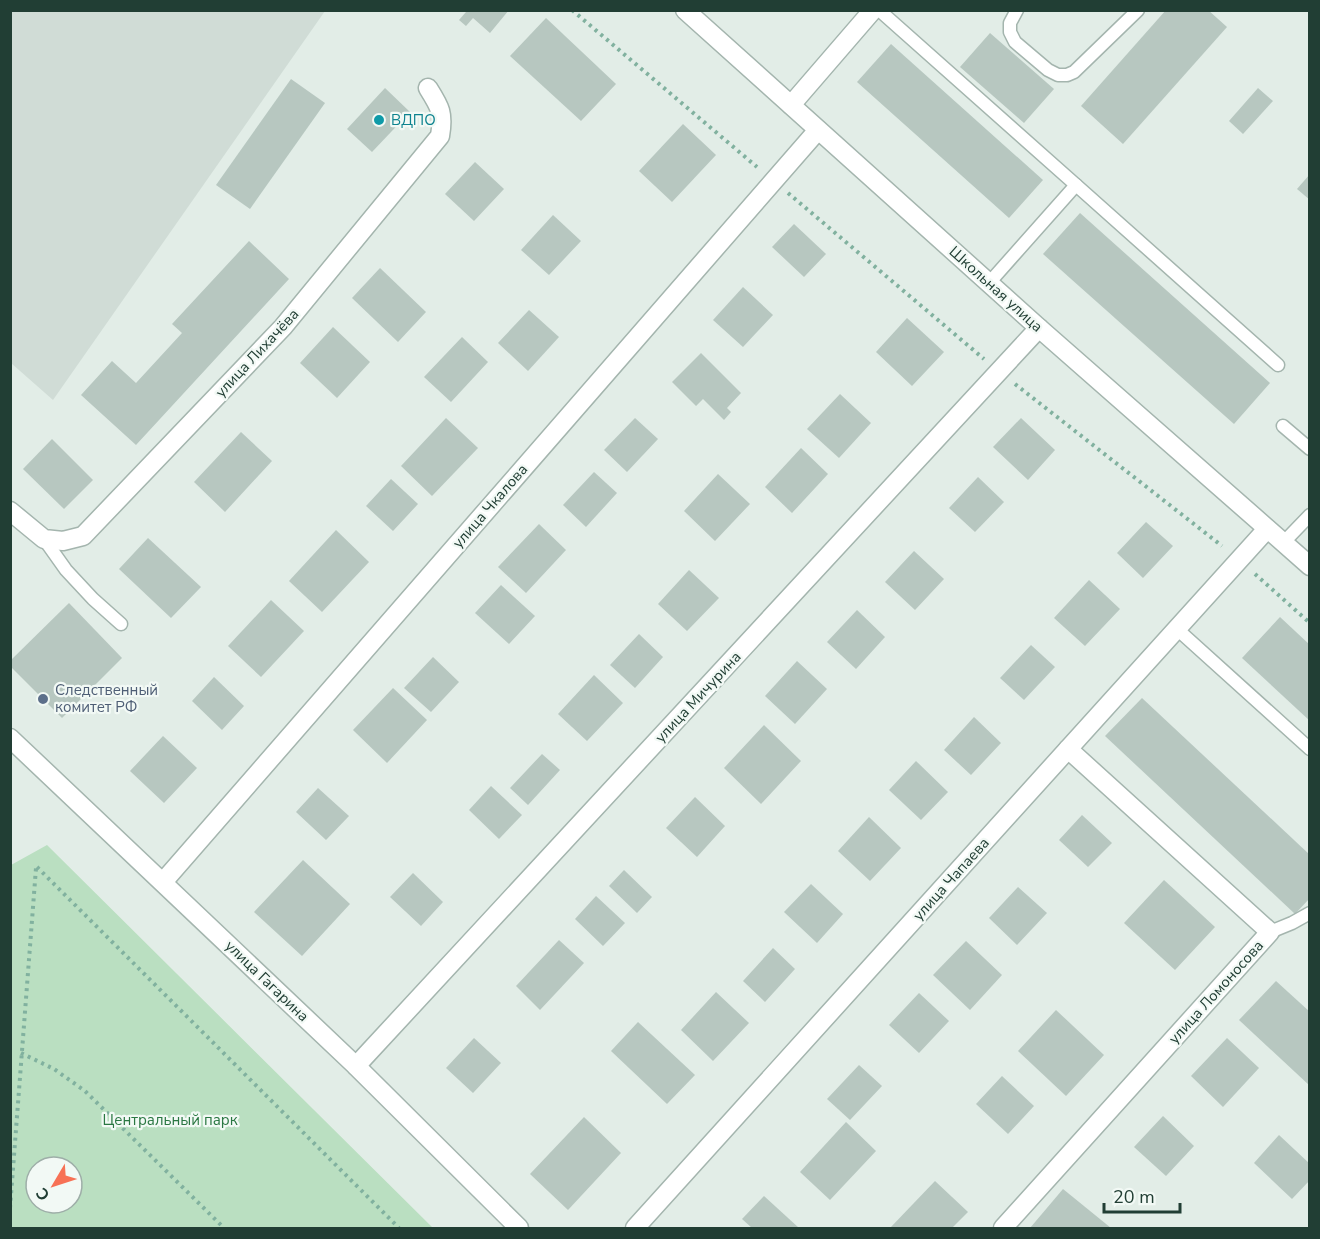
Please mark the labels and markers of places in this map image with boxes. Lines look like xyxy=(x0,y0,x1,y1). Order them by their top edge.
place label: ВДПО xyxy=(391,110,436,130)
marker: ВДПО xyxy=(372,113,386,127)
place label: Следственный комитет РФ xyxy=(55,680,158,717)
marker: Следственный комитет РФ xyxy=(36,692,50,706)

